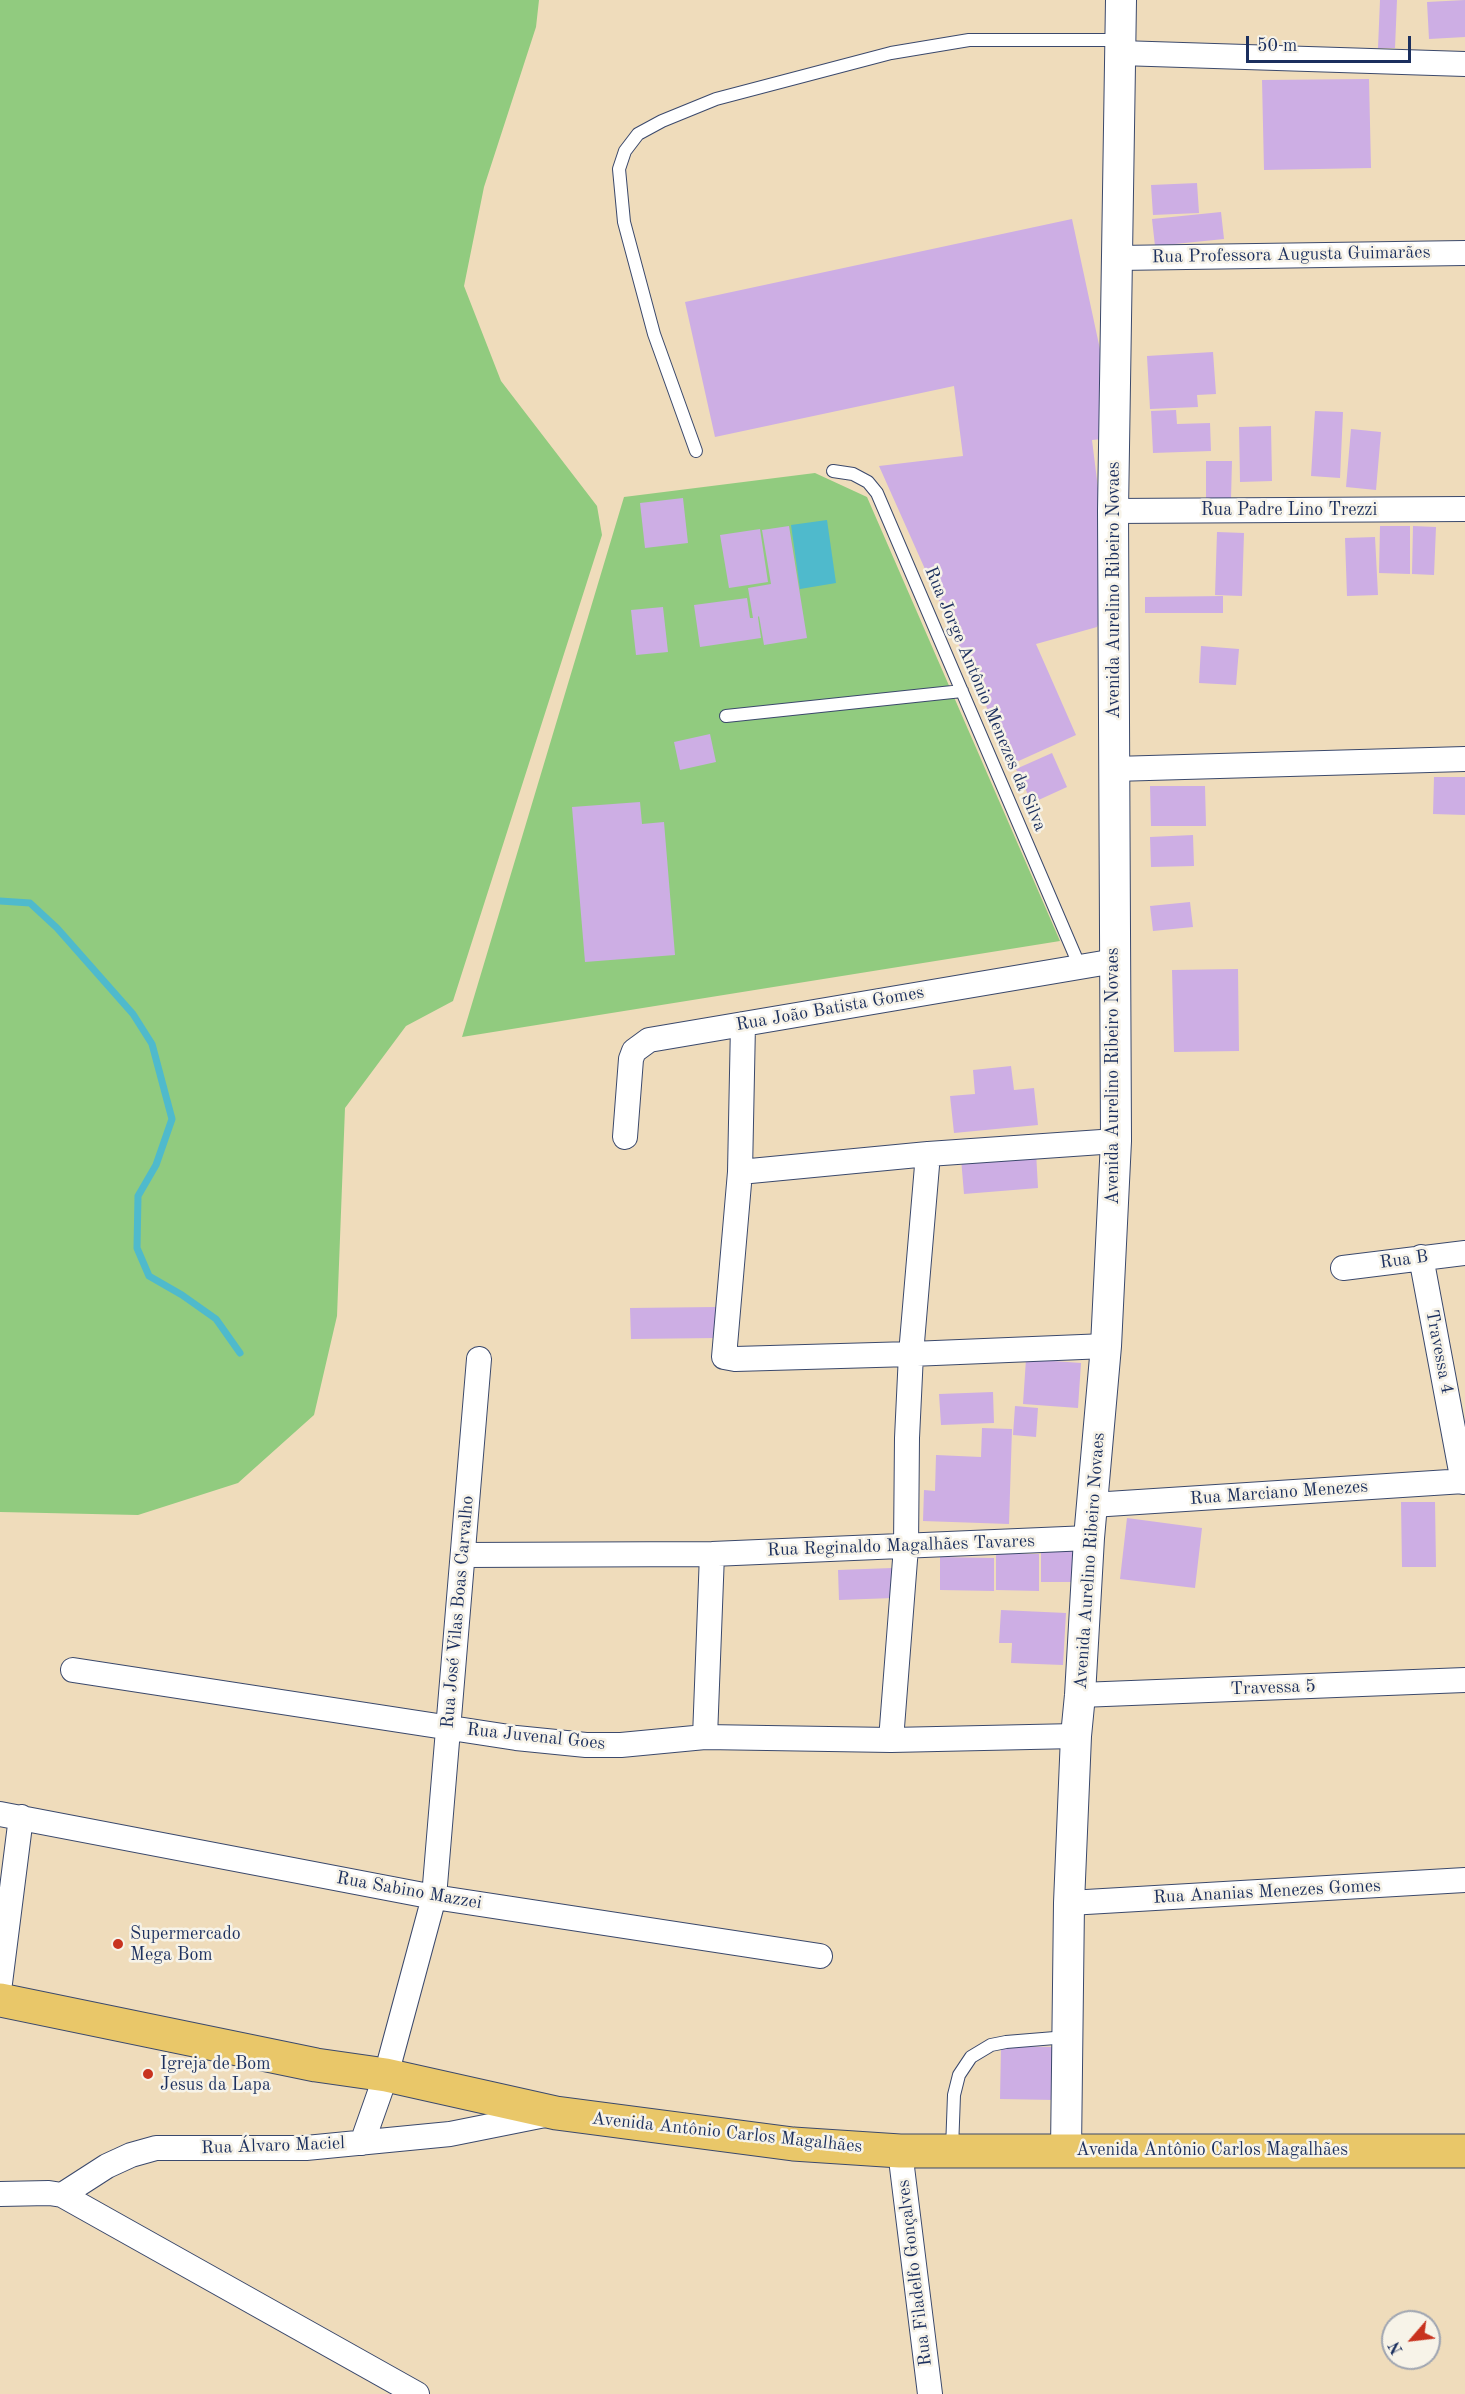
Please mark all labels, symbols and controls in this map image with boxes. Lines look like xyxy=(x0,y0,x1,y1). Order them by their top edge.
scale bar xyxy=(1249,24,1414,62)
text: 50 m xyxy=(1257,37,1297,55)
street label: Rua Professora Augusta Guimarães xyxy=(1151,242,1431,268)
street label: Avenida Aurelino Ribeiro Novaes xyxy=(1103,461,1125,719)
street label: Rua Padre Lino Trezzi xyxy=(1201,499,1377,521)
street label: Rua Jorge Antônio Menezes da Silva xyxy=(919,564,1051,834)
street label: Avenida Aurelino Ribeiro Novaes xyxy=(1102,947,1124,1205)
street label: Rua João Batista Gomes xyxy=(734,982,926,1036)
street label: Rua B xyxy=(1378,1246,1430,1274)
street label: Travessa 4 xyxy=(1420,1308,1458,1396)
street label: Avenida Aurelino Ribeiro Novaes xyxy=(1070,1432,1110,1690)
street label: Rua Marciano Menezes xyxy=(1189,1476,1369,1510)
street label: Rua José Vilas Boas Carvalho xyxy=(437,1495,479,1729)
street label: Rua Reginaldo Magalhães Tavares xyxy=(767,1531,1035,1561)
street label: Travessa 5 xyxy=(1230,1676,1316,1700)
street label: Rua Juvenal Goes xyxy=(466,1719,606,1755)
street label: Rua Sabino Mazzei xyxy=(335,1868,483,1914)
street label: Rua Ananias Menezes Gomes xyxy=(1153,1875,1381,1909)
place label: Supermercado Mega Bom xyxy=(130,1923,241,1966)
marker: Supermercado Mega Bom xyxy=(111,1937,125,1951)
place label: Igreja de Bom Jesus da Lapa xyxy=(160,2053,271,2096)
marker: Igreja de Bom Jesus da Lapa xyxy=(141,2067,155,2081)
street label: Avenida Antônio Carlos Magalhães xyxy=(591,2108,863,2158)
street label: Rua Álvaro Maciel xyxy=(201,2133,345,2159)
street label: Avenida Antônio Carlos Magalhães xyxy=(1076,2139,1348,2161)
street label: Rua Filadelfo Gonçalves xyxy=(893,2179,937,2367)
north arrow xyxy=(1381,2310,1441,2370)
text: N xyxy=(1387,2338,1407,2357)

